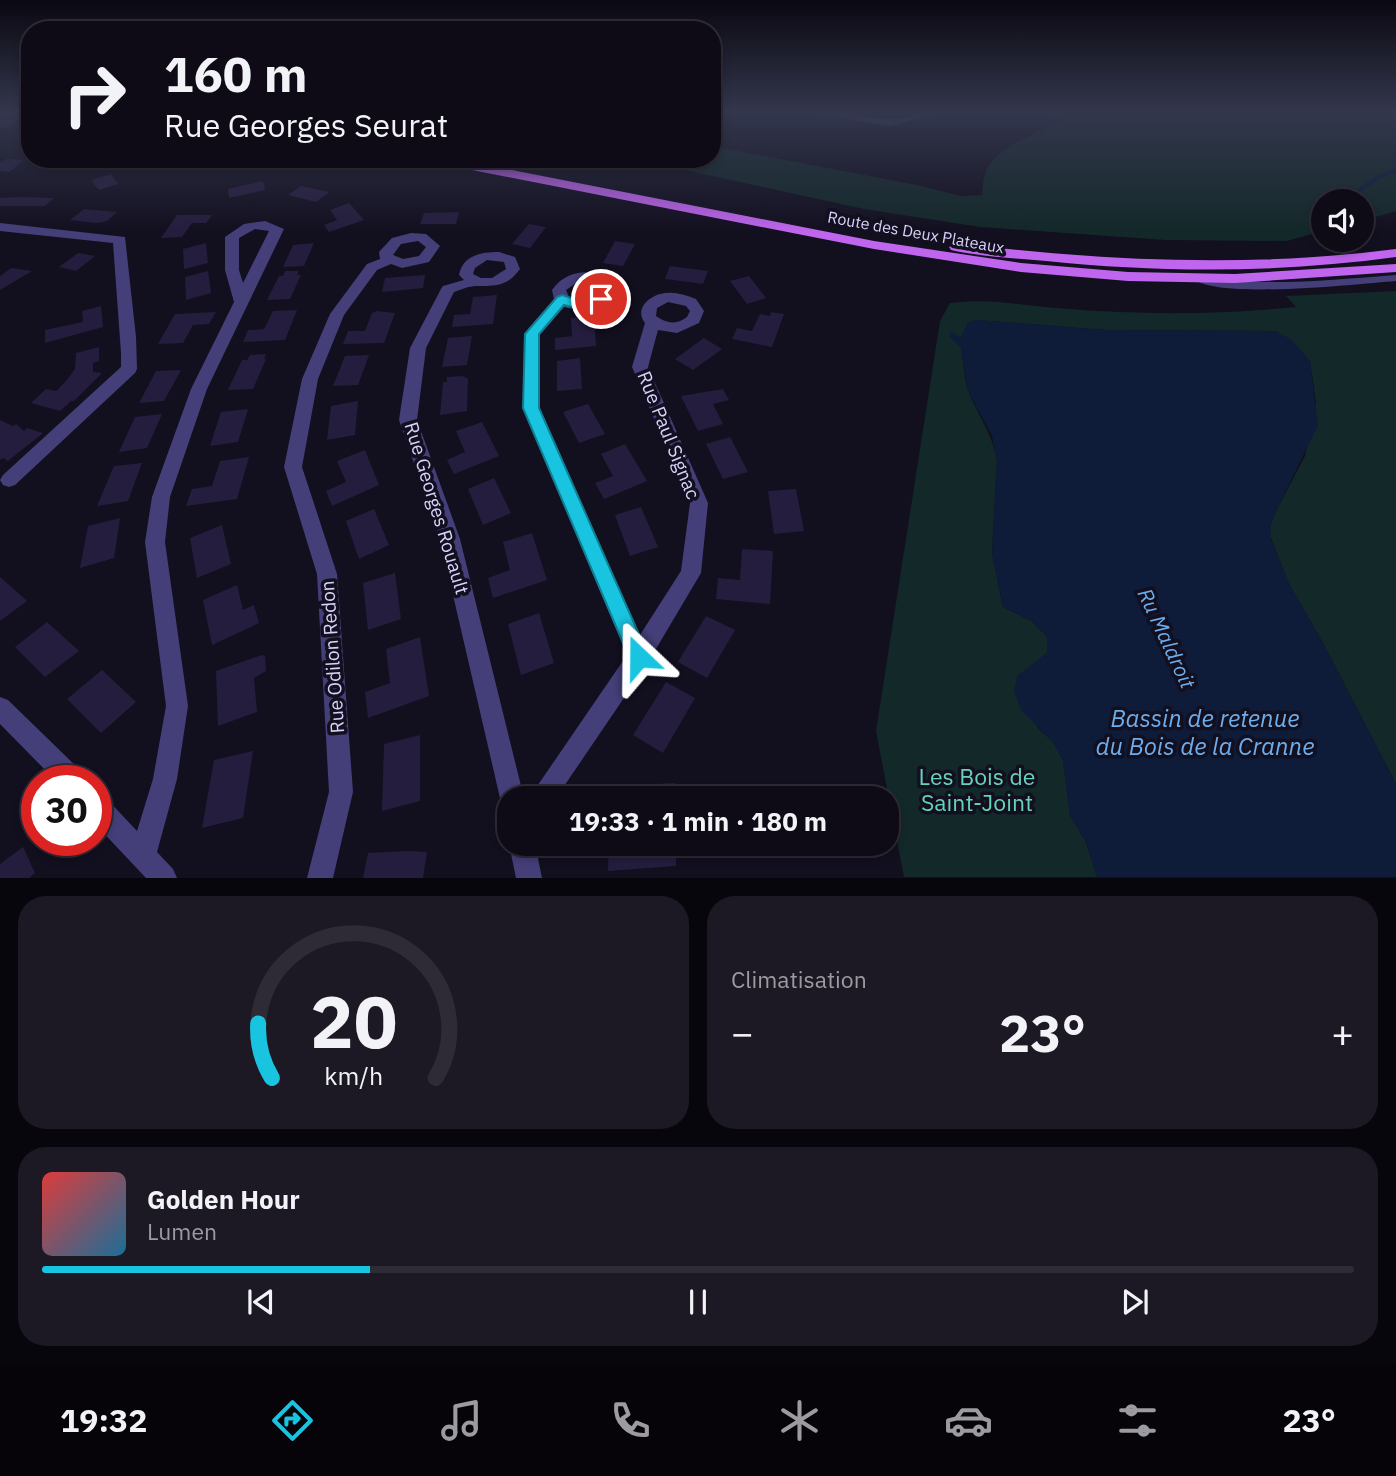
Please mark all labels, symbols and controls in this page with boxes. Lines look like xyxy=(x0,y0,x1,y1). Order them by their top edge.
text: 160 m xyxy=(164,42,308,105)
icon: right xyxy=(49,49,140,140)
text: Rue Georges Seurat xyxy=(164,104,448,146)
map controls xyxy=(1311,189,1374,252)
button: sound xyxy=(1311,189,1374,252)
street label: Route des Deux Plateaux xyxy=(826,207,1006,257)
pin xyxy=(571,269,631,329)
icon: arrive xyxy=(582,280,620,318)
street label: Rue Paul Signac xyxy=(632,367,706,503)
street label: Rue Georges Rouault xyxy=(399,419,475,597)
street label: Rue Odilon Redon xyxy=(315,580,349,734)
water label: Ru Maldroit xyxy=(1132,583,1203,694)
position arrow xyxy=(602,620,676,694)
water label: Bassin de retenue du Bois de la Cranne xyxy=(1096,702,1314,762)
park label: Les Bois de Saint-Joint xyxy=(919,761,1035,817)
speed limit sign: 30 xyxy=(21,765,112,856)
text: 19:33 · 1 min · 180 m xyxy=(569,804,827,838)
text: Climatisation xyxy=(731,964,867,994)
text: 20 xyxy=(310,974,397,1069)
text: 23° xyxy=(999,999,1086,1066)
text: − xyxy=(731,1008,754,1057)
text: + xyxy=(1331,1008,1354,1057)
text: km/h xyxy=(324,1059,383,1092)
text: Golden Hour xyxy=(147,1182,300,1216)
text: Lumen xyxy=(147,1216,217,1246)
icon: previous xyxy=(242,1283,280,1321)
icon: pause xyxy=(679,1283,717,1321)
icon: next xyxy=(1116,1283,1154,1321)
icon: directions xyxy=(268,1396,317,1445)
icon: music xyxy=(437,1396,486,1445)
icon: phone xyxy=(606,1396,655,1445)
icon: climate xyxy=(775,1396,824,1445)
icon: car xyxy=(944,1396,993,1445)
icon: filters xyxy=(1113,1396,1162,1445)
text: 19:32 xyxy=(60,1399,147,1441)
text: 23° xyxy=(1282,1399,1336,1441)

